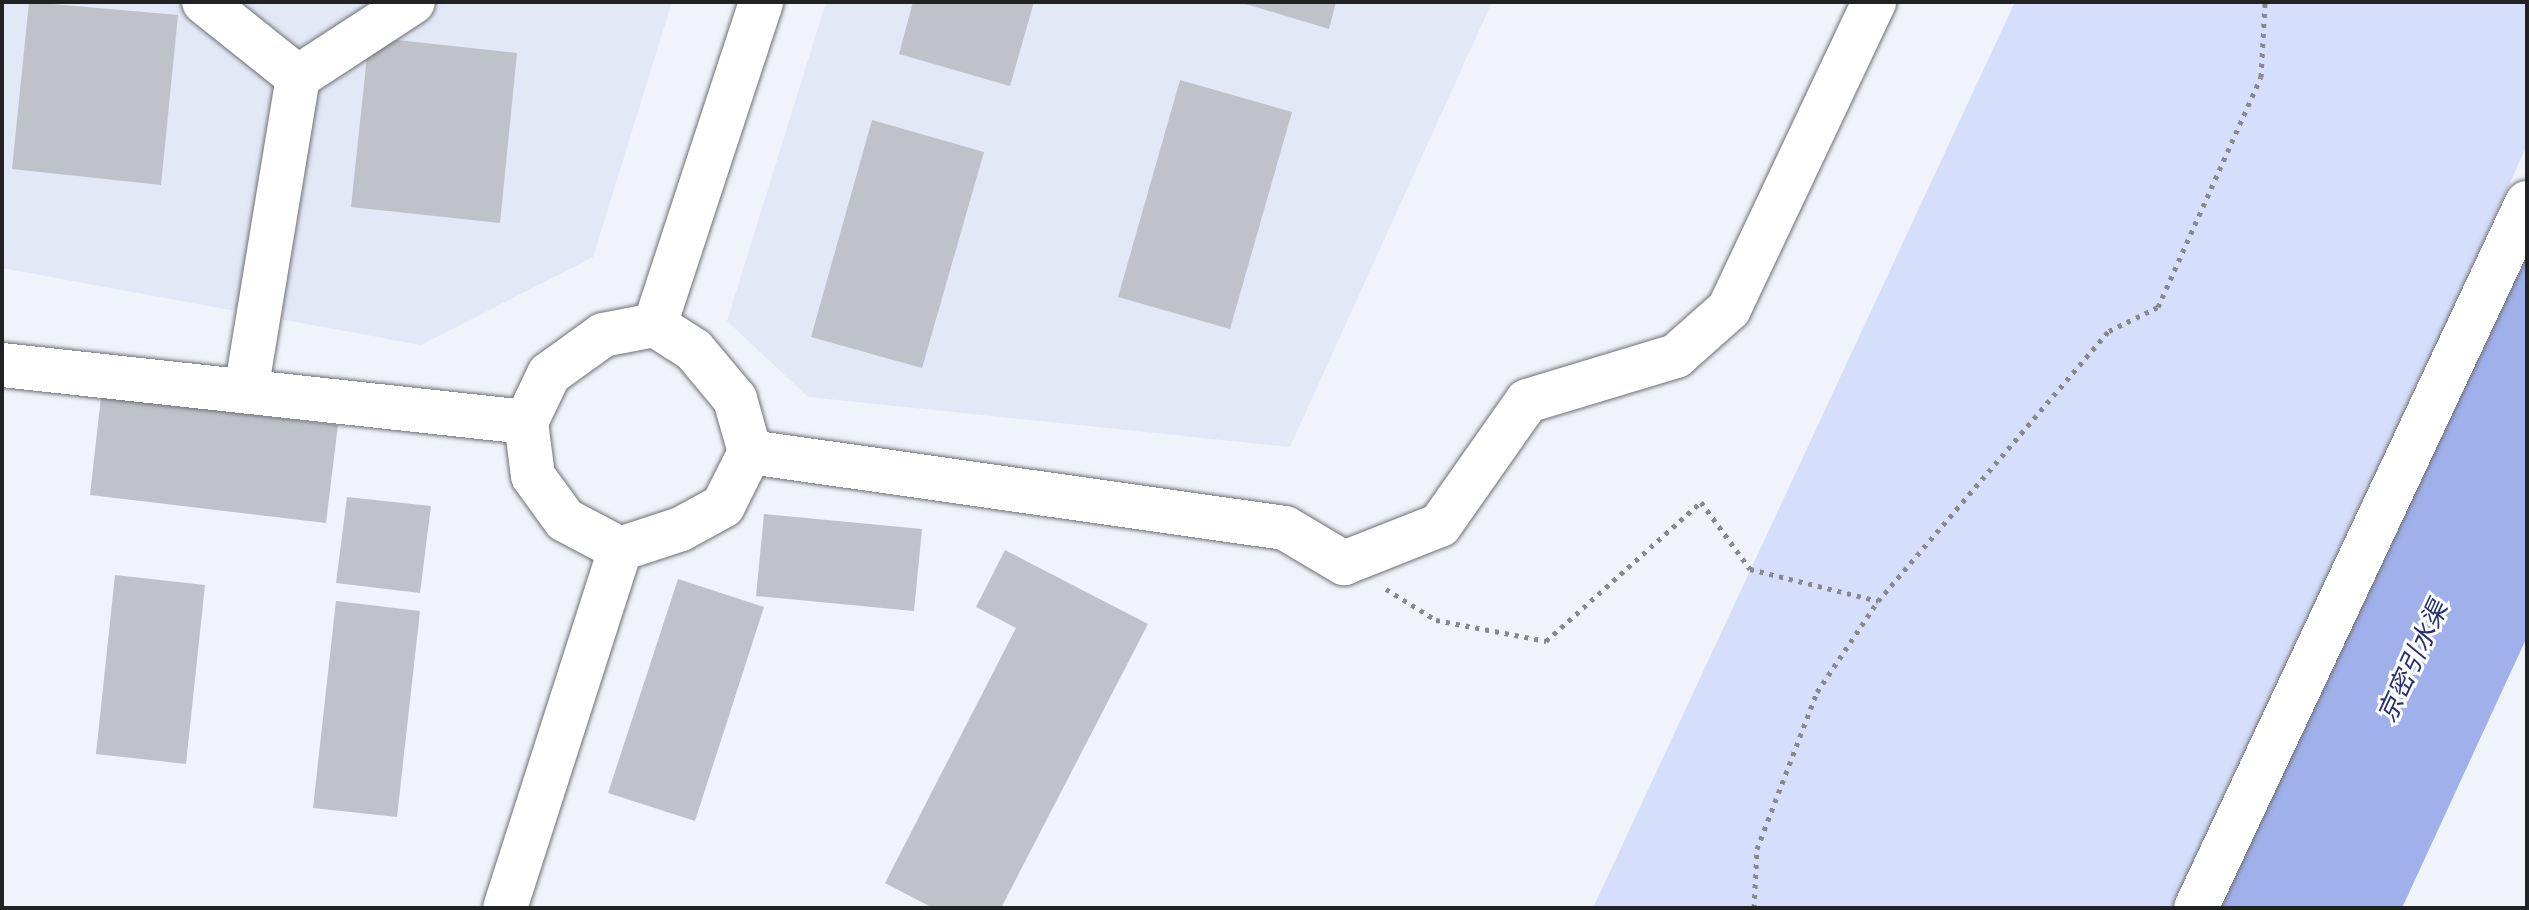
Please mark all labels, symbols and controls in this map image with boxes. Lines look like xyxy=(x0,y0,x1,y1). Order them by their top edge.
water label: 京密引水渠 xyxy=(2372,596,2456,728)

